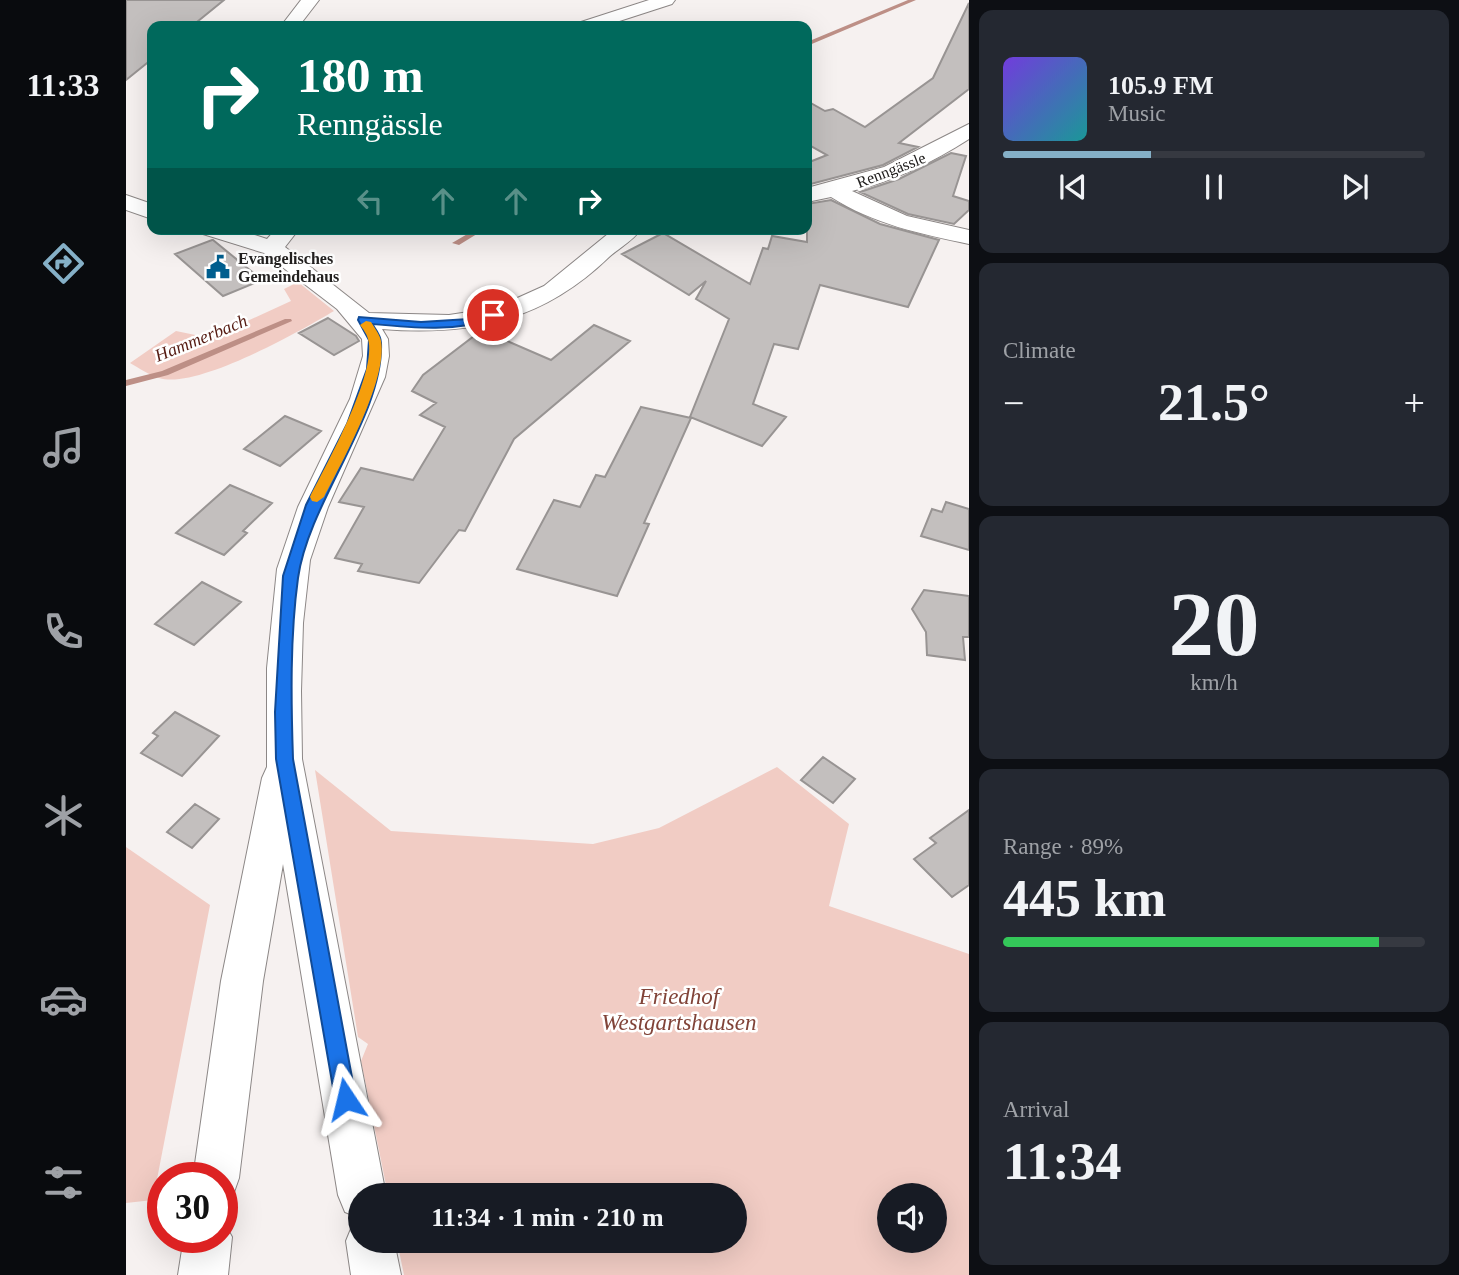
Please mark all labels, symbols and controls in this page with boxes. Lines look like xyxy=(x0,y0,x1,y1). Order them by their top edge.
text: 180 m xyxy=(297,48,424,103)
icon: right xyxy=(182,49,273,140)
text: 11:33 xyxy=(27,67,99,103)
text: 105.9 FM xyxy=(1108,71,1213,100)
text: Music xyxy=(1108,101,1166,126)
text: Renngässle xyxy=(297,106,443,142)
street label: Renngässle xyxy=(854,149,928,192)
icon: previous xyxy=(1054,168,1092,206)
icon: pause xyxy=(1195,168,1233,206)
icon: next xyxy=(1336,168,1374,206)
icon: left xyxy=(351,182,389,220)
icon: ahead xyxy=(424,182,462,220)
icon: ahead xyxy=(497,182,535,220)
icon: right xyxy=(570,182,608,220)
icon: directions xyxy=(39,239,88,288)
place label: Evangelisches Gemeindehaus xyxy=(238,250,339,285)
public building icon: Evangelisches Gemeindehaus xyxy=(204,253,232,281)
pin xyxy=(463,285,523,345)
icon: arrive xyxy=(474,296,512,334)
water label: Hammerbach xyxy=(151,310,250,366)
text: Climate xyxy=(1003,338,1076,363)
text: 21.5° xyxy=(1158,374,1270,431)
text: − xyxy=(1003,382,1024,424)
text: + xyxy=(1404,382,1425,424)
icon: music xyxy=(39,423,88,472)
text: 20 xyxy=(1169,574,1260,675)
icon: phone xyxy=(39,607,88,656)
text: km/h xyxy=(1190,670,1238,695)
icon: climate xyxy=(39,791,88,840)
text: Range · 89% xyxy=(1003,834,1123,859)
text: 445 km xyxy=(1003,870,1166,927)
icon: car xyxy=(39,975,88,1024)
park label: Friedhof Westgartshausen xyxy=(601,984,757,1035)
position arrow xyxy=(309,1062,383,1136)
text: Arrival xyxy=(1003,1097,1069,1122)
text: 11:34 xyxy=(1003,1133,1121,1190)
icon: filters xyxy=(39,1158,88,1207)
speed limit sign: 30 xyxy=(147,1162,238,1253)
map controls xyxy=(877,1183,947,1253)
button: sound xyxy=(877,1183,947,1253)
text: 11:34 · 1 min · 210 m xyxy=(431,1203,664,1232)

